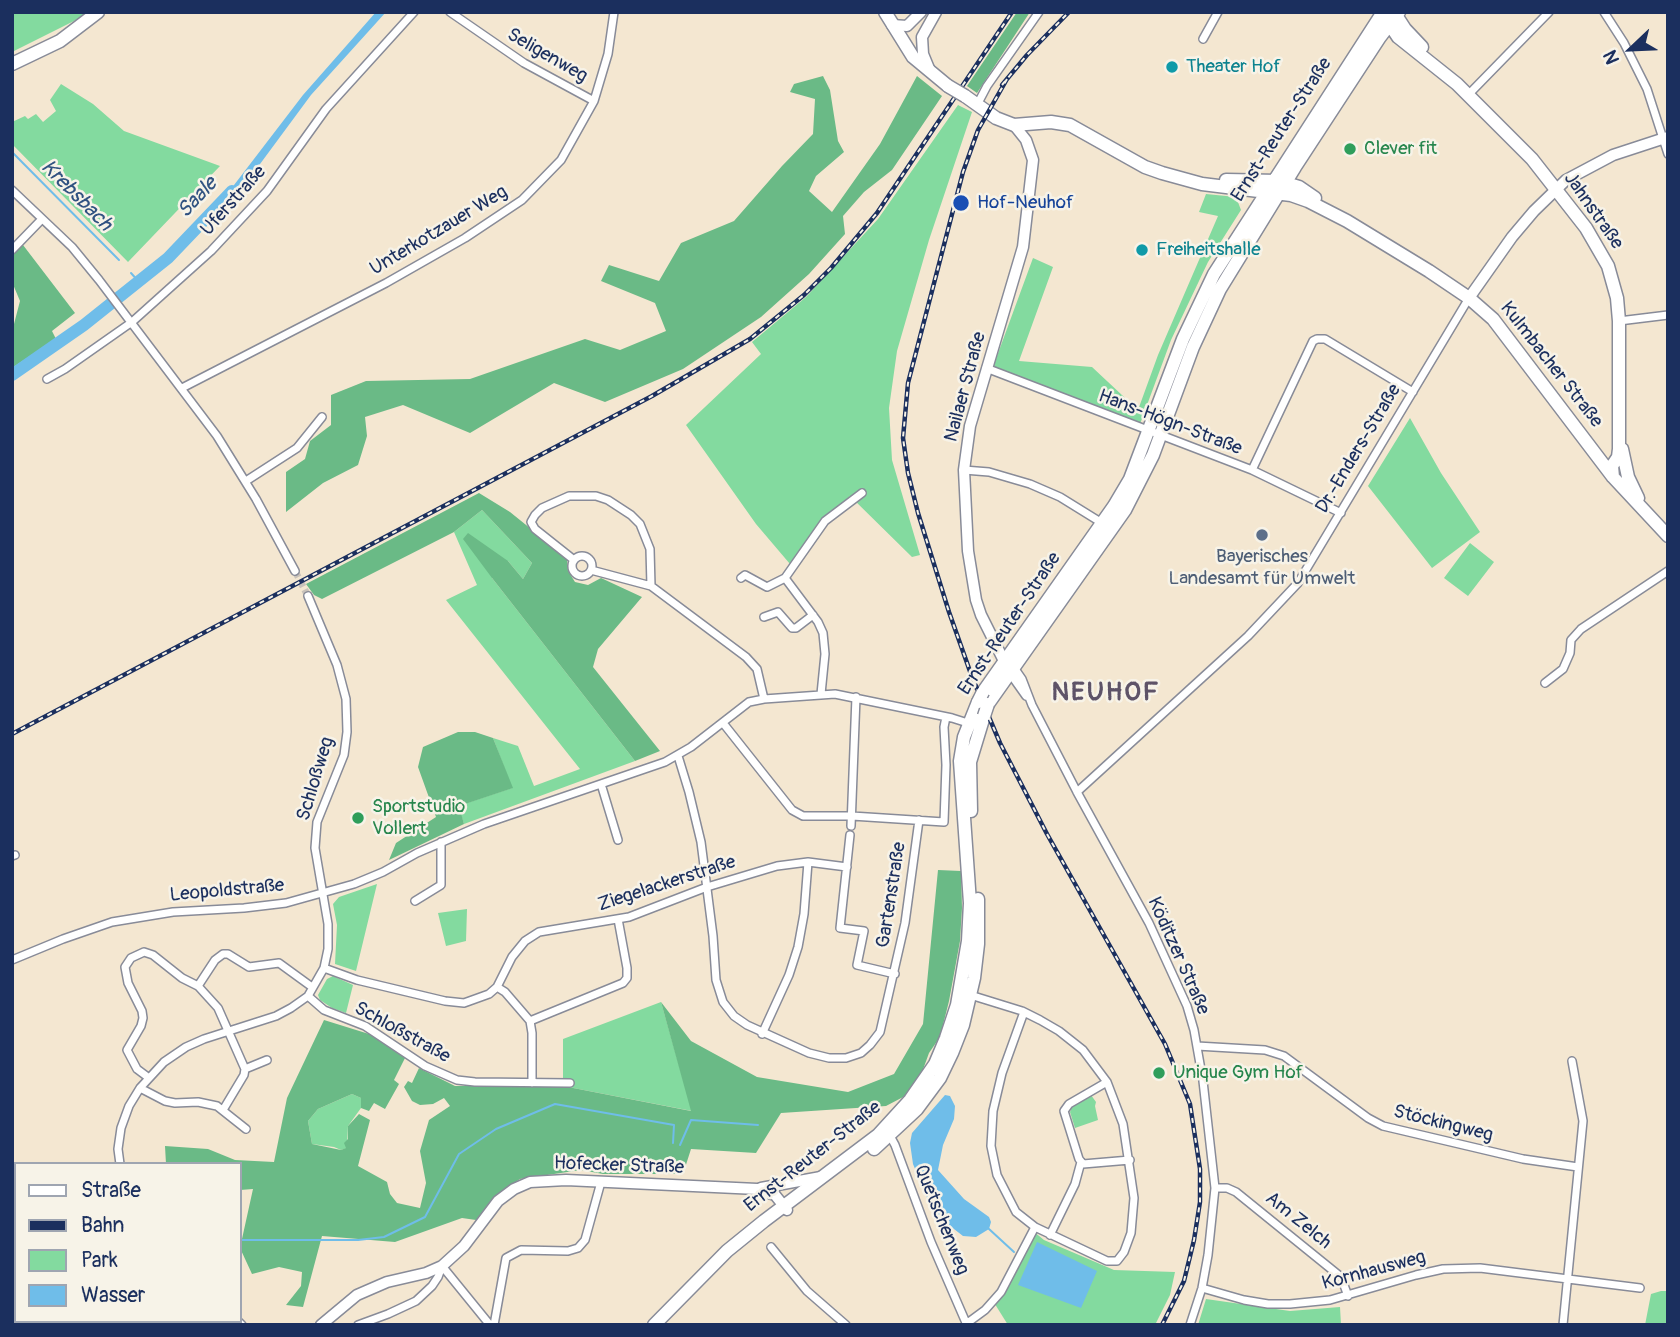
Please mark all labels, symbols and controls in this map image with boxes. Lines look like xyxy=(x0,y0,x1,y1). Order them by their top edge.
north arrow xyxy=(1596,14,1666,84)
street label: Seligenweg xyxy=(503,24,591,88)
text: N xyxy=(1598,47,1625,68)
street label: Ernst-Reuter-Straße xyxy=(1227,54,1337,206)
place label: Theater Hof xyxy=(1186,56,1281,78)
marker: Theater Hof xyxy=(1164,59,1180,75)
place label: Clever fit xyxy=(1364,138,1437,160)
marker: Clever fit xyxy=(1342,141,1358,157)
water label: Krebsbach xyxy=(35,155,117,237)
street label: Uferstraße xyxy=(196,161,272,241)
street label: Jahnstraße xyxy=(1558,168,1628,254)
water label: Saale xyxy=(173,172,223,224)
street label: Unterkotzauer Weg xyxy=(366,181,512,281)
place label: Hof-Neuhof xyxy=(977,192,1074,214)
marker: Hof-Neuhof xyxy=(951,193,971,213)
place label: Freiheitshalle xyxy=(1156,239,1261,261)
marker: Freiheitshalle xyxy=(1134,242,1150,258)
street label: Kulmbacher Straße xyxy=(1495,298,1607,432)
street label: Nailaer Straße xyxy=(940,330,992,444)
street label: Dr.-Enders-Straße xyxy=(1311,380,1407,518)
street label: Hans-Högn-Straße xyxy=(1095,385,1245,461)
marker: Bayerisches Landesamt für Umwelt xyxy=(1254,527,1270,543)
place label: Bayerisches Landesamt für Umwelt xyxy=(1169,546,1355,590)
street label: Ernst-Reuter-Straße xyxy=(954,548,1066,700)
district label: NEUHOF xyxy=(1052,677,1160,709)
street label: Schloßweg xyxy=(292,734,340,824)
place label: Sportstudio Vollert xyxy=(372,796,465,840)
marker: Sportstudio Vollert xyxy=(350,810,366,826)
street label: Gartenstraße xyxy=(872,841,912,949)
street label: Ziegelackerstraße xyxy=(595,851,739,917)
street label: Leopoldstraße xyxy=(169,875,285,907)
street label: Köditzer Straße xyxy=(1142,894,1214,1018)
street label: Schloßstraße xyxy=(350,997,454,1069)
place label: Unique Gym Hof xyxy=(1173,1062,1303,1084)
marker: Unique Gym Hof xyxy=(1151,1065,1167,1081)
street label: Ernst-Reuter-Straße xyxy=(740,1097,886,1217)
street label: Stöckingweg xyxy=(1391,1101,1495,1147)
street label: Hofecker Straße xyxy=(554,1152,684,1180)
legend xyxy=(14,1162,242,1323)
street label: Quetschenweg xyxy=(909,1162,973,1278)
text: Straße xyxy=(81,1177,141,1204)
street label: Am Zelch xyxy=(1260,1187,1336,1255)
text: Bahn xyxy=(81,1212,124,1239)
street label: Kornhausweg xyxy=(1320,1246,1428,1296)
text: Park xyxy=(81,1247,118,1274)
text: Wasser xyxy=(81,1282,145,1309)

